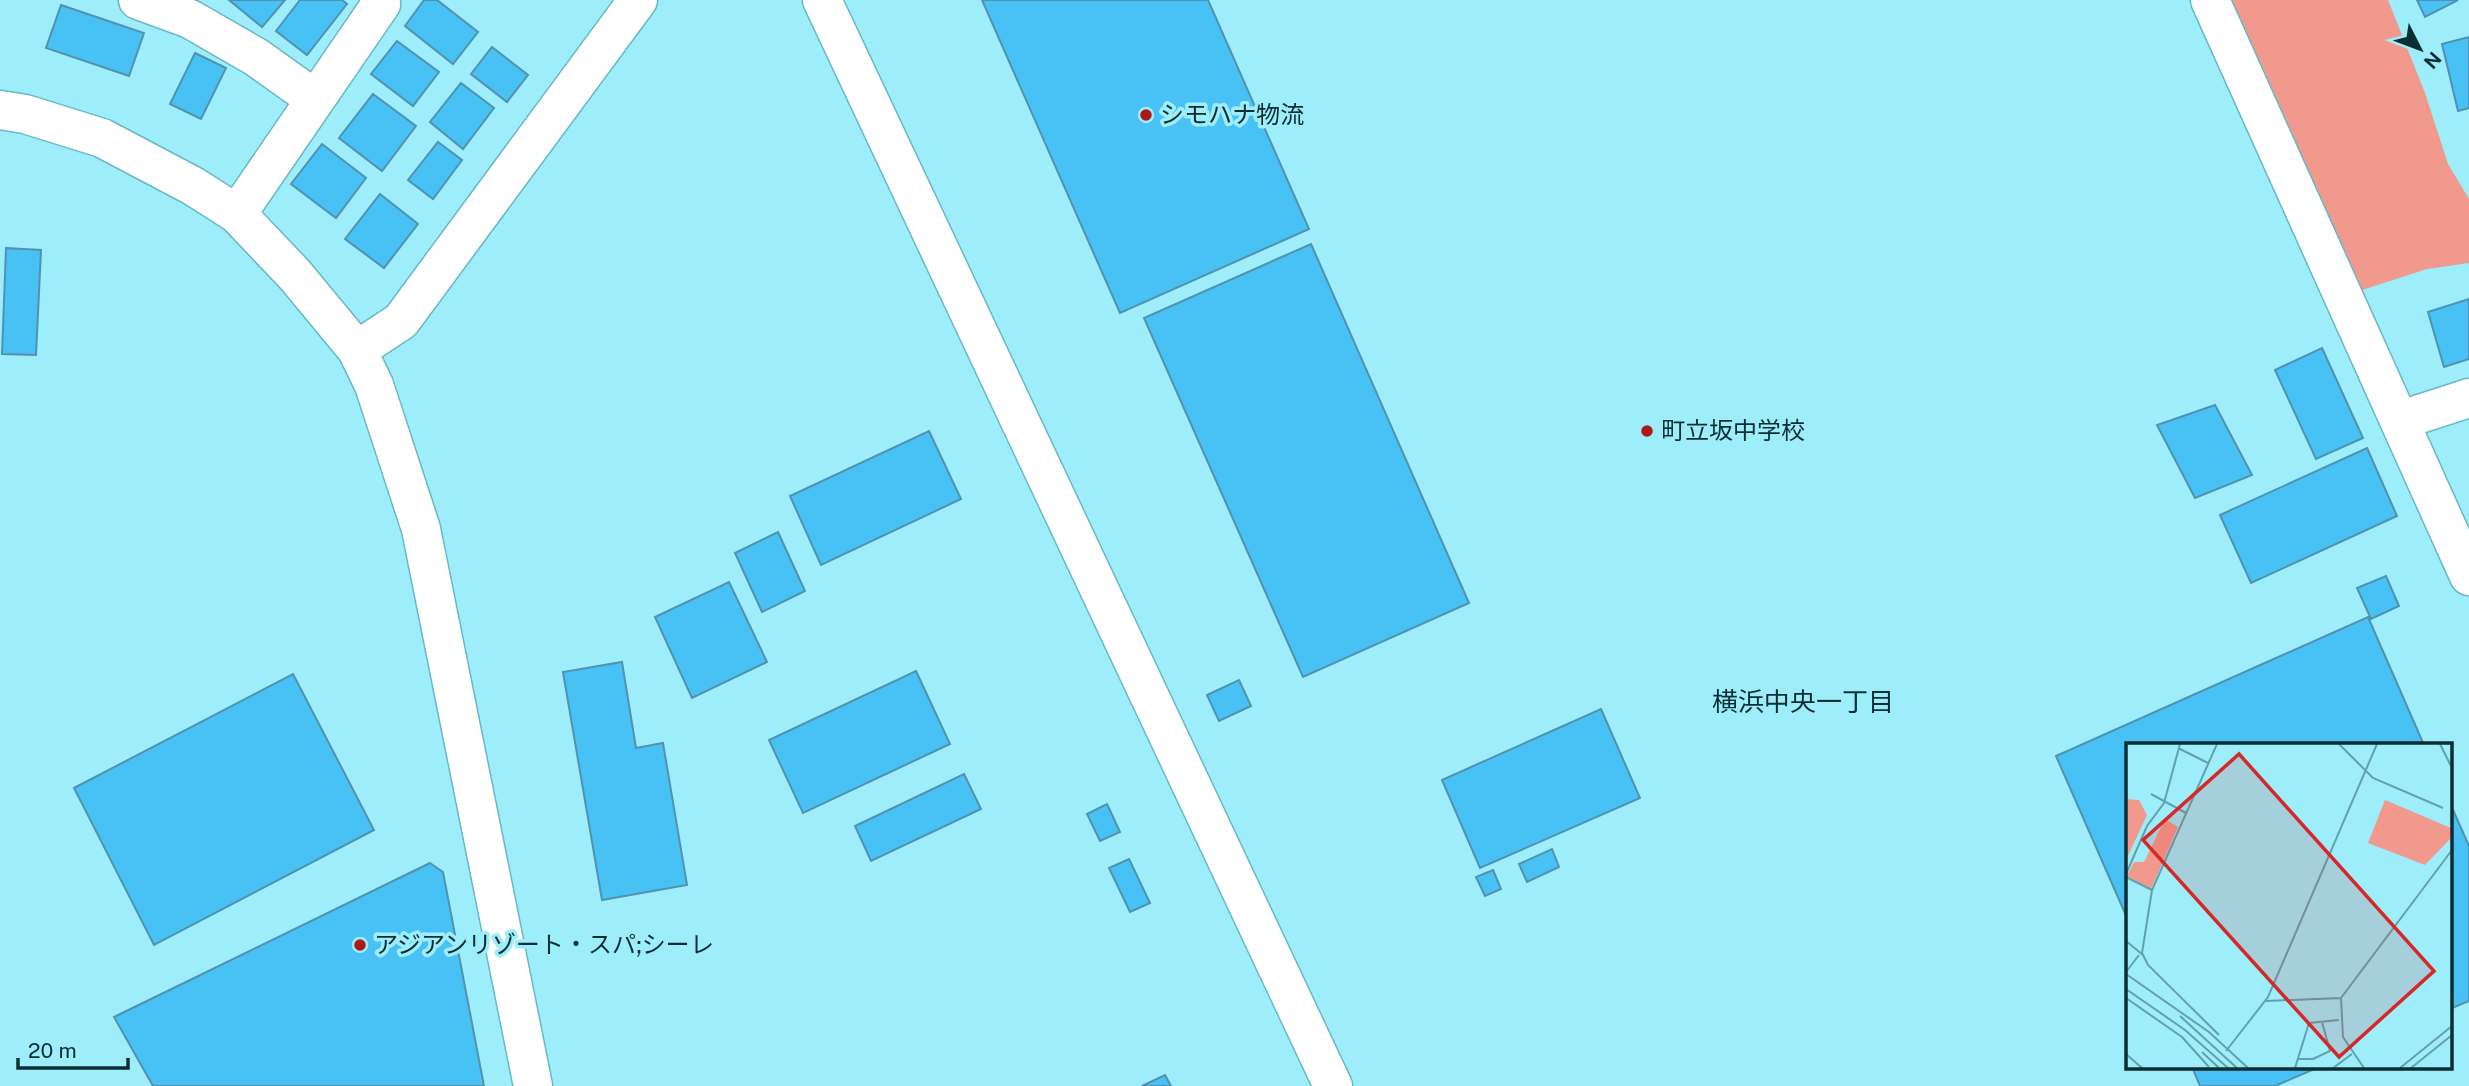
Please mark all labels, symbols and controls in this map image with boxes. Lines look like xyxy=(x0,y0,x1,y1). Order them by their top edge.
north arrow xyxy=(2385,14,2455,84)
text: N xyxy=(2419,47,2446,73)
place label: シモハナ物流 xyxy=(1160,100,1304,128)
marker: シモハナ物流 xyxy=(1138,107,1154,123)
place label: 町立坂中学校 xyxy=(1661,416,1805,444)
marker: 町立坂中学校 xyxy=(1639,423,1655,439)
district label: 横浜中央一丁目 xyxy=(1712,686,1894,717)
inset map xyxy=(2126,743,2452,1068)
place label: アジアンリゾート・スパ;シーレ xyxy=(374,930,714,958)
marker: アジアンリゾート・スパ;シーレ xyxy=(352,937,368,953)
scale bar xyxy=(18,1026,128,1070)
text: 20 m xyxy=(28,1038,77,1063)

